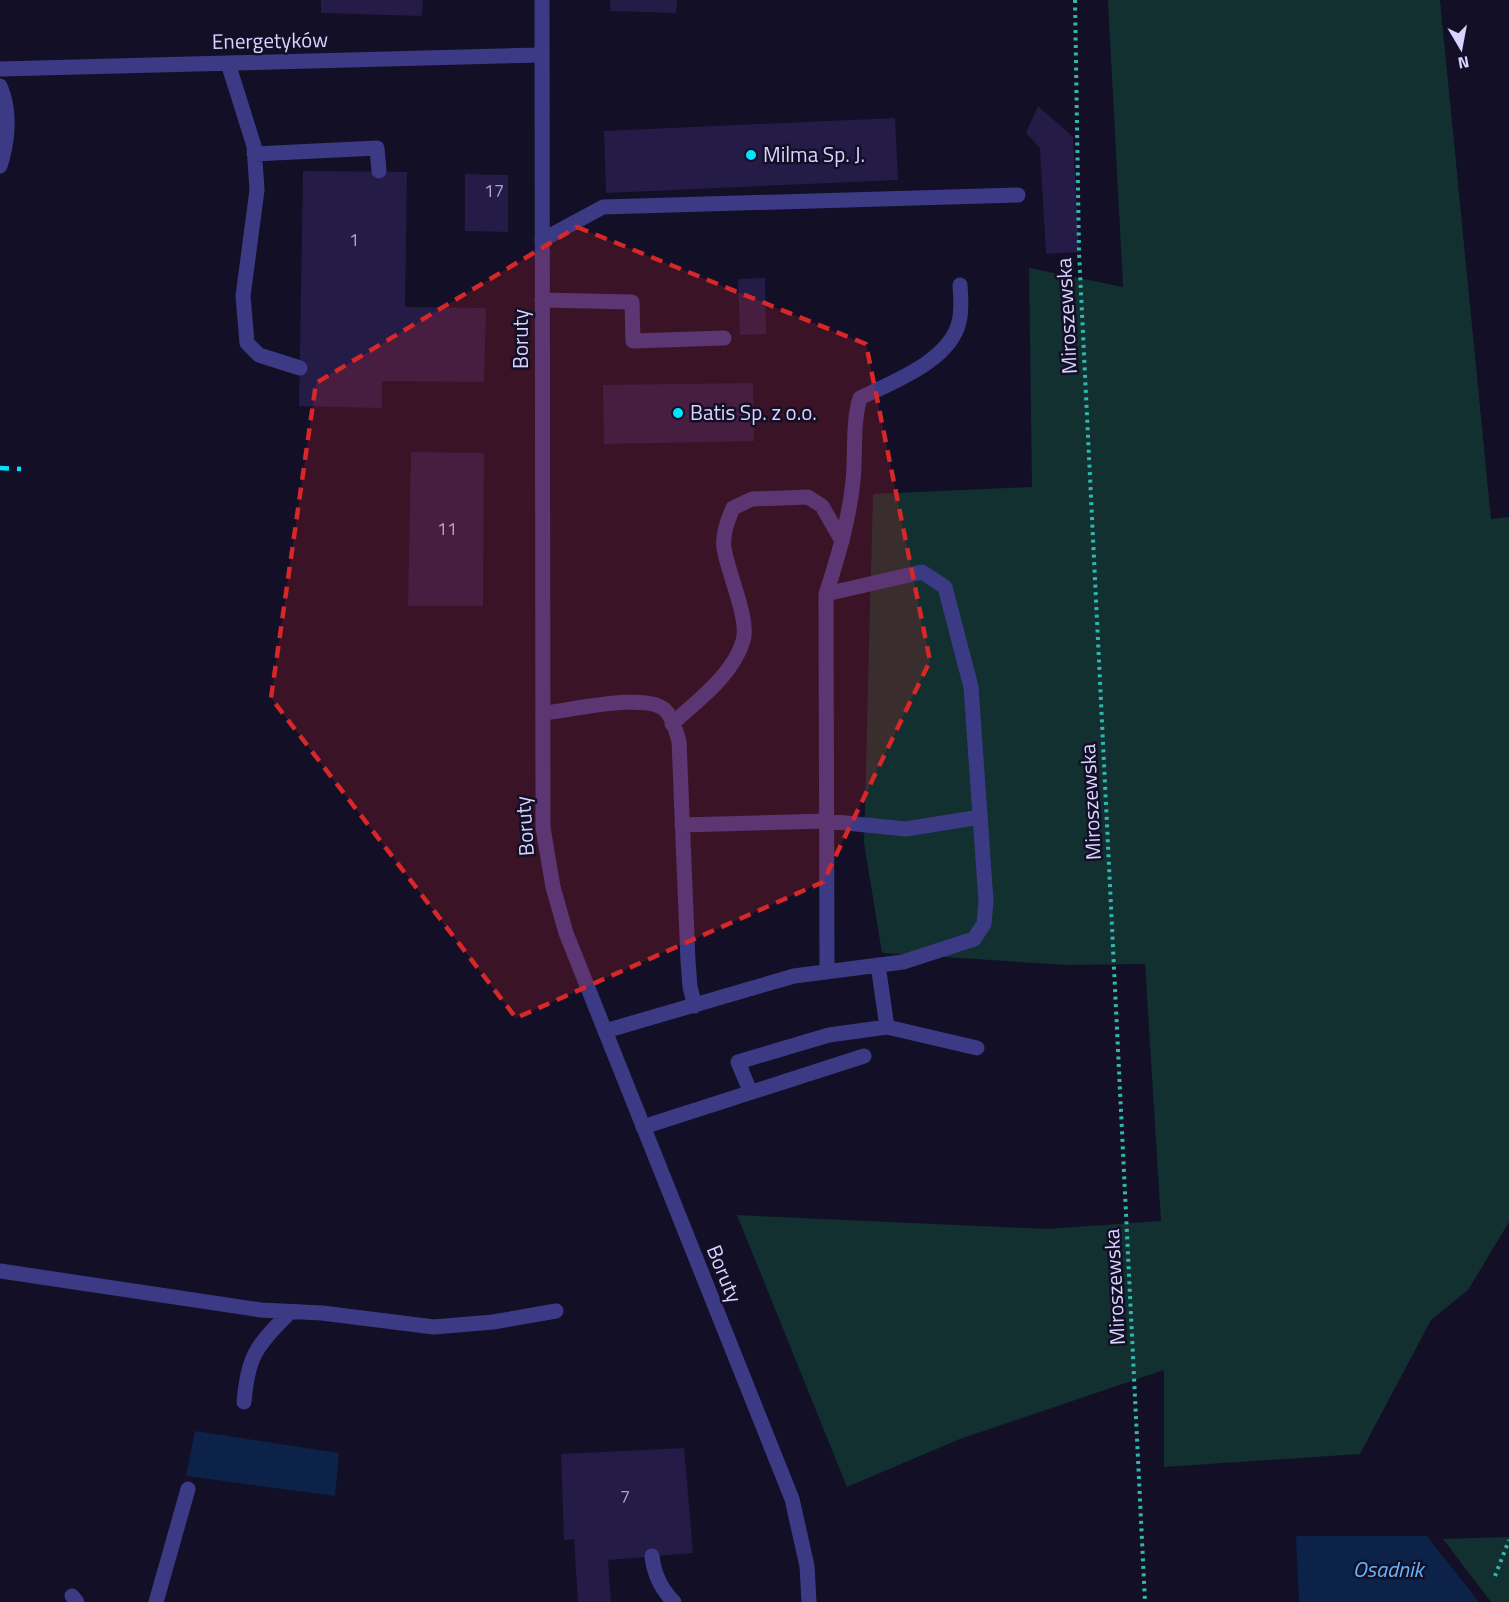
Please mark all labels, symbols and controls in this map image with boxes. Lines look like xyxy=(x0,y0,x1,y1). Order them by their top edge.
north arrow xyxy=(1431,18,1491,78)
street label: Energetyków xyxy=(212,23,328,57)
text: N xyxy=(1456,50,1471,76)
place label: Milma Sp. J. xyxy=(763,138,865,170)
marker: Milma Sp. J. xyxy=(744,148,758,162)
house number: 17 xyxy=(484,177,504,204)
house number: 1 xyxy=(349,226,359,253)
street label: Miroszewska xyxy=(1047,257,1085,375)
street label: Boruty xyxy=(504,309,536,369)
place label: Batis Sp. z o.o. xyxy=(690,396,817,428)
marker: Batis Sp. z o.o. xyxy=(671,406,685,420)
house number: 11 xyxy=(437,515,457,542)
street label: Miroszewska xyxy=(1071,743,1109,861)
street label: Boruty xyxy=(506,795,542,857)
street label: Miroszewska xyxy=(1095,1228,1133,1346)
street label: Boruty xyxy=(699,1240,751,1307)
house number: 7 xyxy=(620,1483,630,1510)
water label: Osadnik xyxy=(1353,1552,1425,1586)

